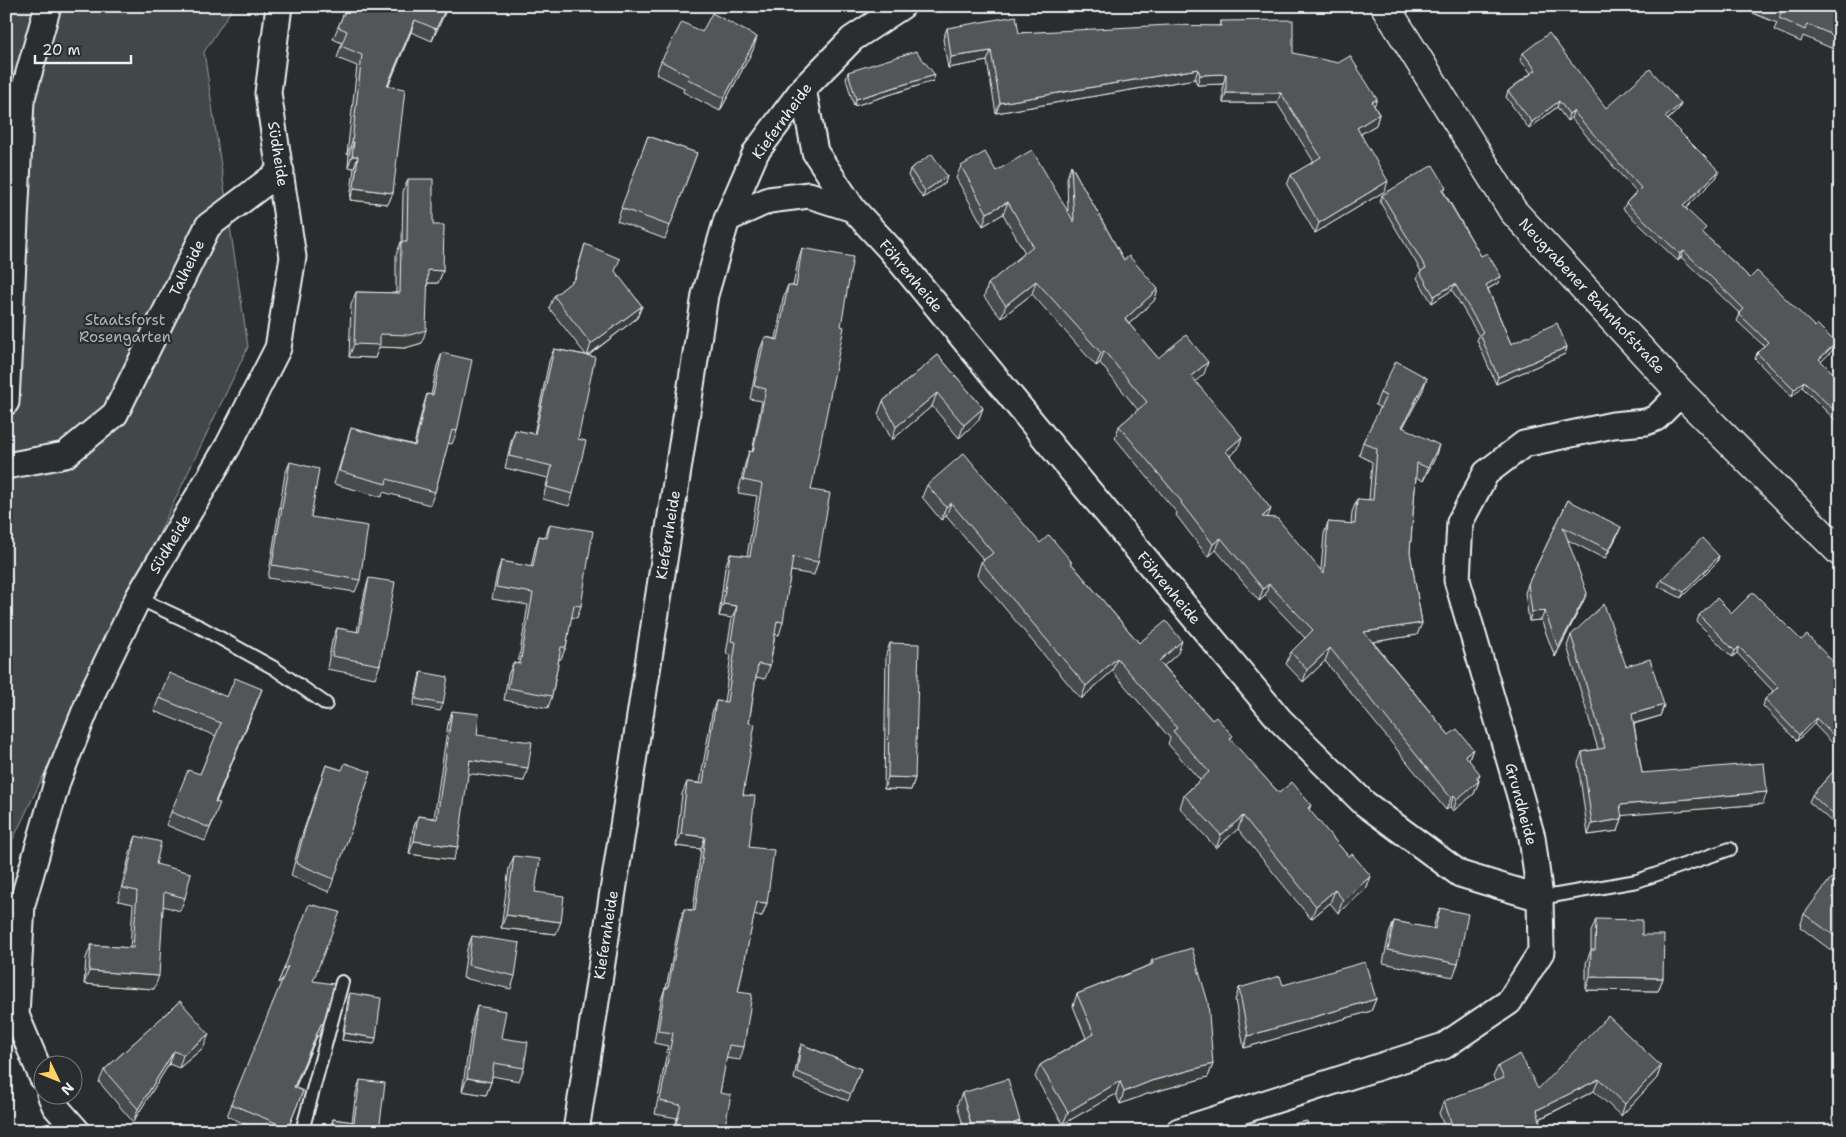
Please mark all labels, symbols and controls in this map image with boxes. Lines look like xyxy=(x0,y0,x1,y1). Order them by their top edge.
scale bar xyxy=(35,32,131,64)
text: 20 m xyxy=(42,40,81,60)
street label: Kiefernheide xyxy=(747,79,817,163)
street label: Südheide xyxy=(263,120,293,188)
street label: Neugrabener Bahnhofstraße xyxy=(1514,214,1670,378)
street label: Föhrenheide xyxy=(875,235,947,317)
street label: Talheide xyxy=(165,236,209,300)
park label: Staatsforst Rosengarten xyxy=(79,310,171,347)
street label: Kiefernheide xyxy=(651,489,685,581)
street label: Südheide xyxy=(145,511,195,577)
street label: Föhrenheide xyxy=(1133,547,1205,629)
street label: Grundheide xyxy=(1500,761,1542,847)
street label: Kiefernheide xyxy=(589,889,623,981)
north arrow xyxy=(32,1054,82,1104)
text: N xyxy=(57,1079,78,1099)

